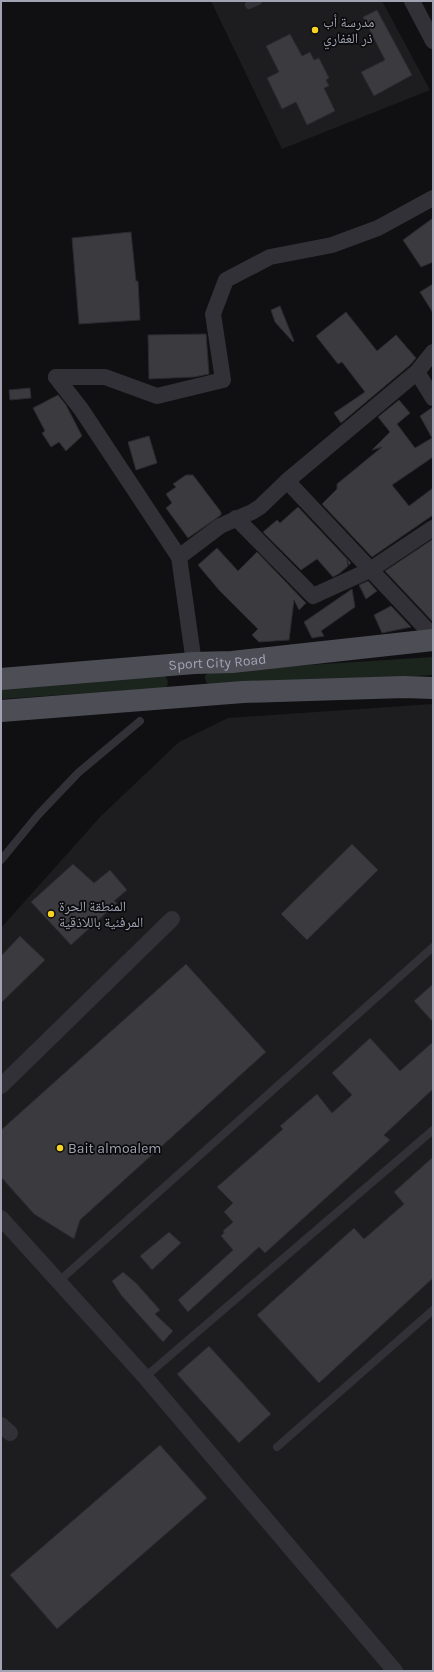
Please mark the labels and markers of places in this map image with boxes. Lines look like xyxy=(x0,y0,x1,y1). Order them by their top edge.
place label: مدرسة أب ذر الغفاري xyxy=(323,14,374,50)
marker: مدرسة أب ذر الغفاري xyxy=(310,25,320,35)
place label: المنطقة الحرة المرفئية باللاذقية xyxy=(59,898,143,931)
marker: المنطقة الحرة المرفئية باللاذقية xyxy=(46,909,56,919)
place label: Bait almoalem xyxy=(68,1140,161,1157)
marker: Bait almoalem xyxy=(55,1143,65,1153)

